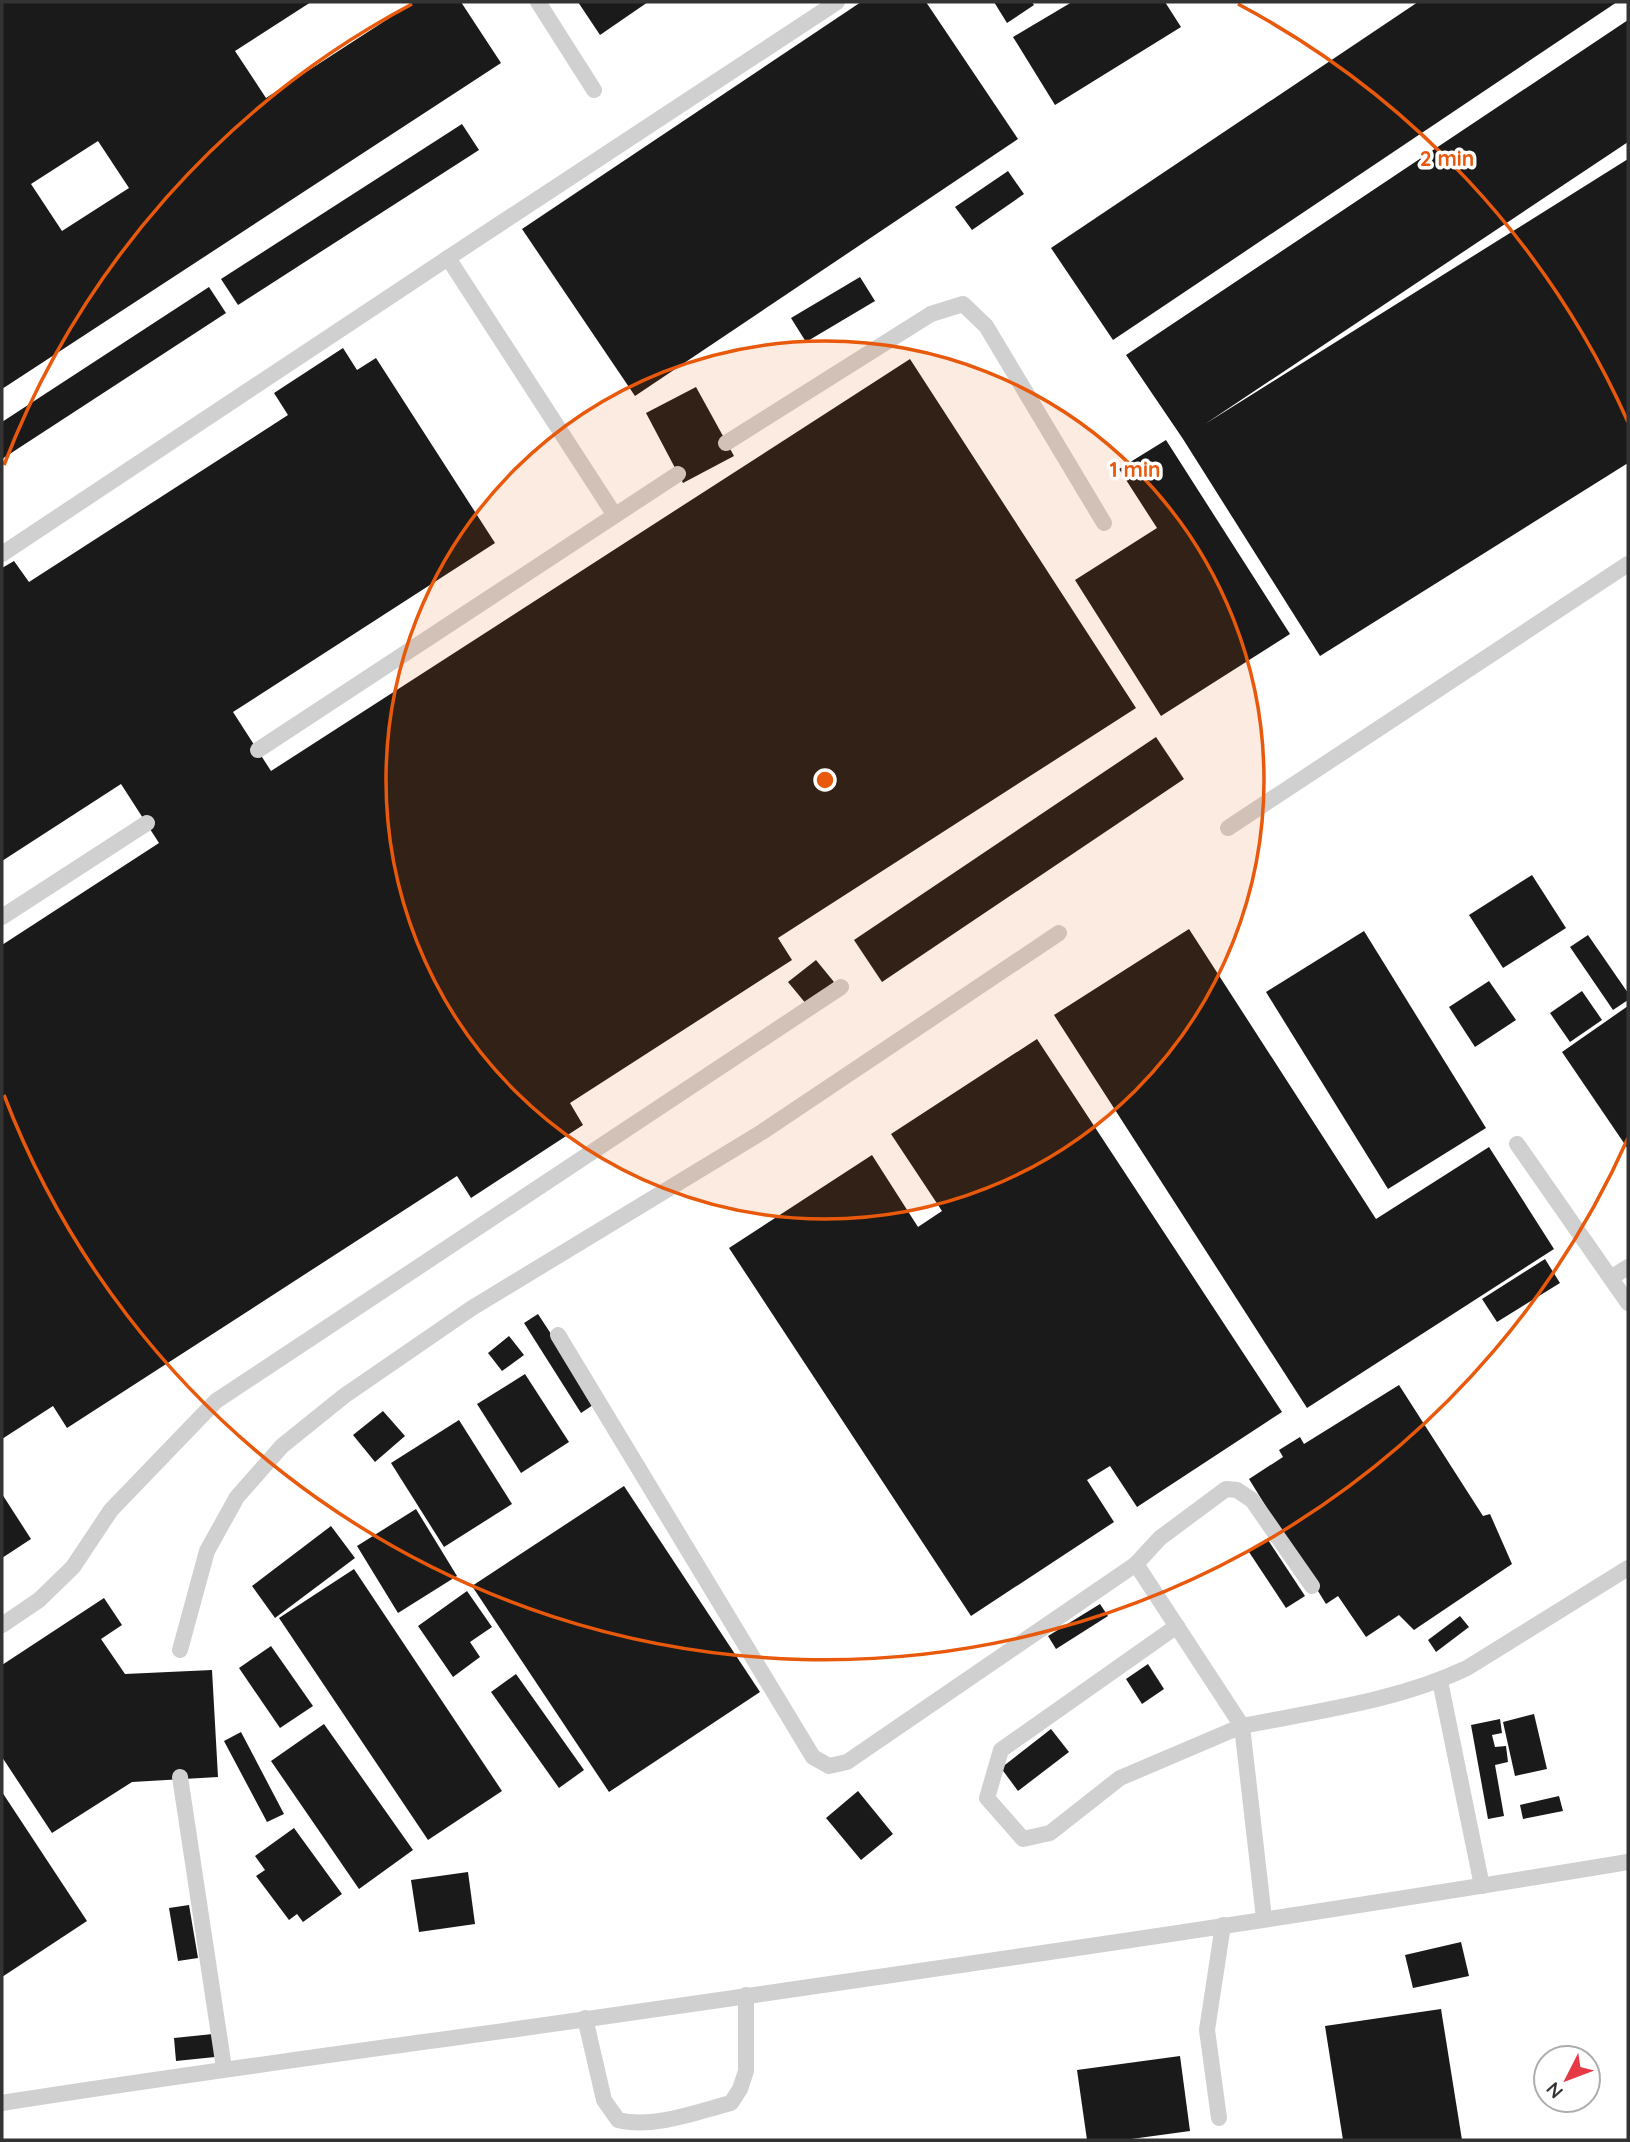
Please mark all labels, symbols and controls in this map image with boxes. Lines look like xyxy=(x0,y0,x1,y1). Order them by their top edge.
text: 2 min xyxy=(1420,145,1474,171)
text: 1 min xyxy=(1110,456,1160,482)
centre of rings xyxy=(813,768,837,792)
north arrow xyxy=(1532,2044,1602,2114)
text: N xyxy=(1541,2077,1568,2104)

